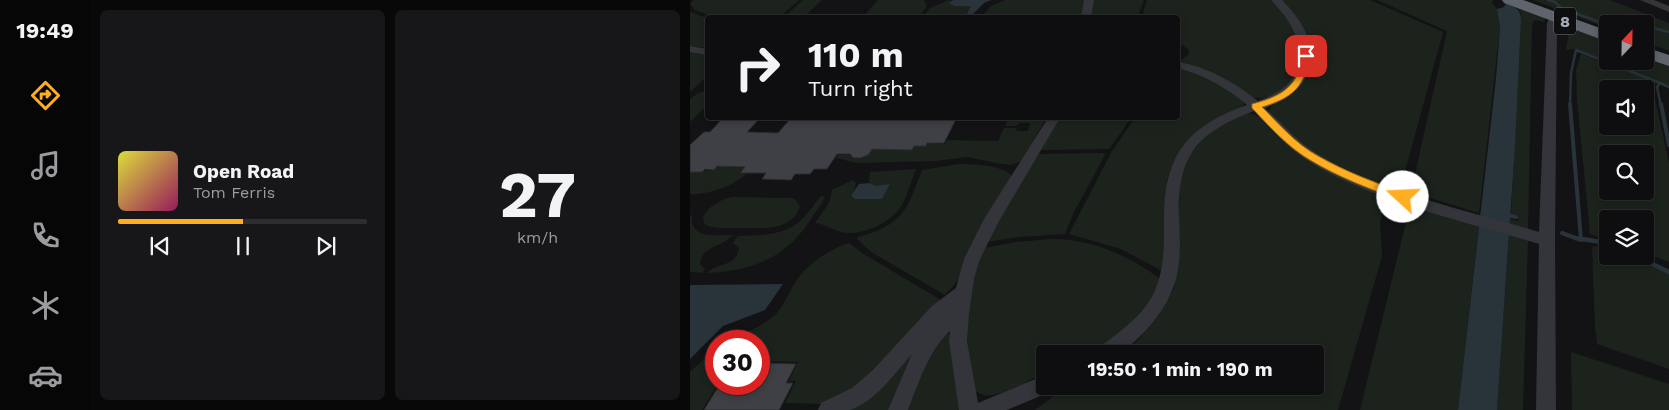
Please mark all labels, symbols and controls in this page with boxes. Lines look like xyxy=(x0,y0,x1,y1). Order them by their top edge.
road number: 8 xyxy=(1554,8,1576,34)
north arrow xyxy=(1599,15,1654,70)
map controls xyxy=(1599,15,1654,265)
text: 19:49 xyxy=(16,18,74,43)
text: 110 m xyxy=(808,34,904,76)
icon: right xyxy=(725,35,790,100)
pin xyxy=(1285,35,1327,77)
icon: arrive xyxy=(1292,42,1320,70)
text: Turn right xyxy=(808,76,913,101)
icon: directions xyxy=(28,78,63,113)
button: sound xyxy=(1599,80,1654,135)
button: search xyxy=(1599,145,1654,200)
icon: music xyxy=(28,148,63,183)
text: 27 xyxy=(499,157,576,233)
text: Open Road xyxy=(193,160,294,183)
position arrow xyxy=(1376,170,1428,222)
text: Tom Ferris xyxy=(193,183,275,202)
button: layers xyxy=(1599,210,1654,265)
icon: phone xyxy=(28,218,63,253)
text: km/h xyxy=(517,228,558,247)
icon: previous xyxy=(146,232,174,260)
icon: pause xyxy=(229,232,257,260)
icon: next xyxy=(312,232,340,260)
icon: climate xyxy=(28,288,63,323)
speed limit sign: 30 xyxy=(705,330,770,395)
icon: car xyxy=(28,358,63,393)
text: 19:50 · 1 min · 190 m xyxy=(1087,358,1273,381)

